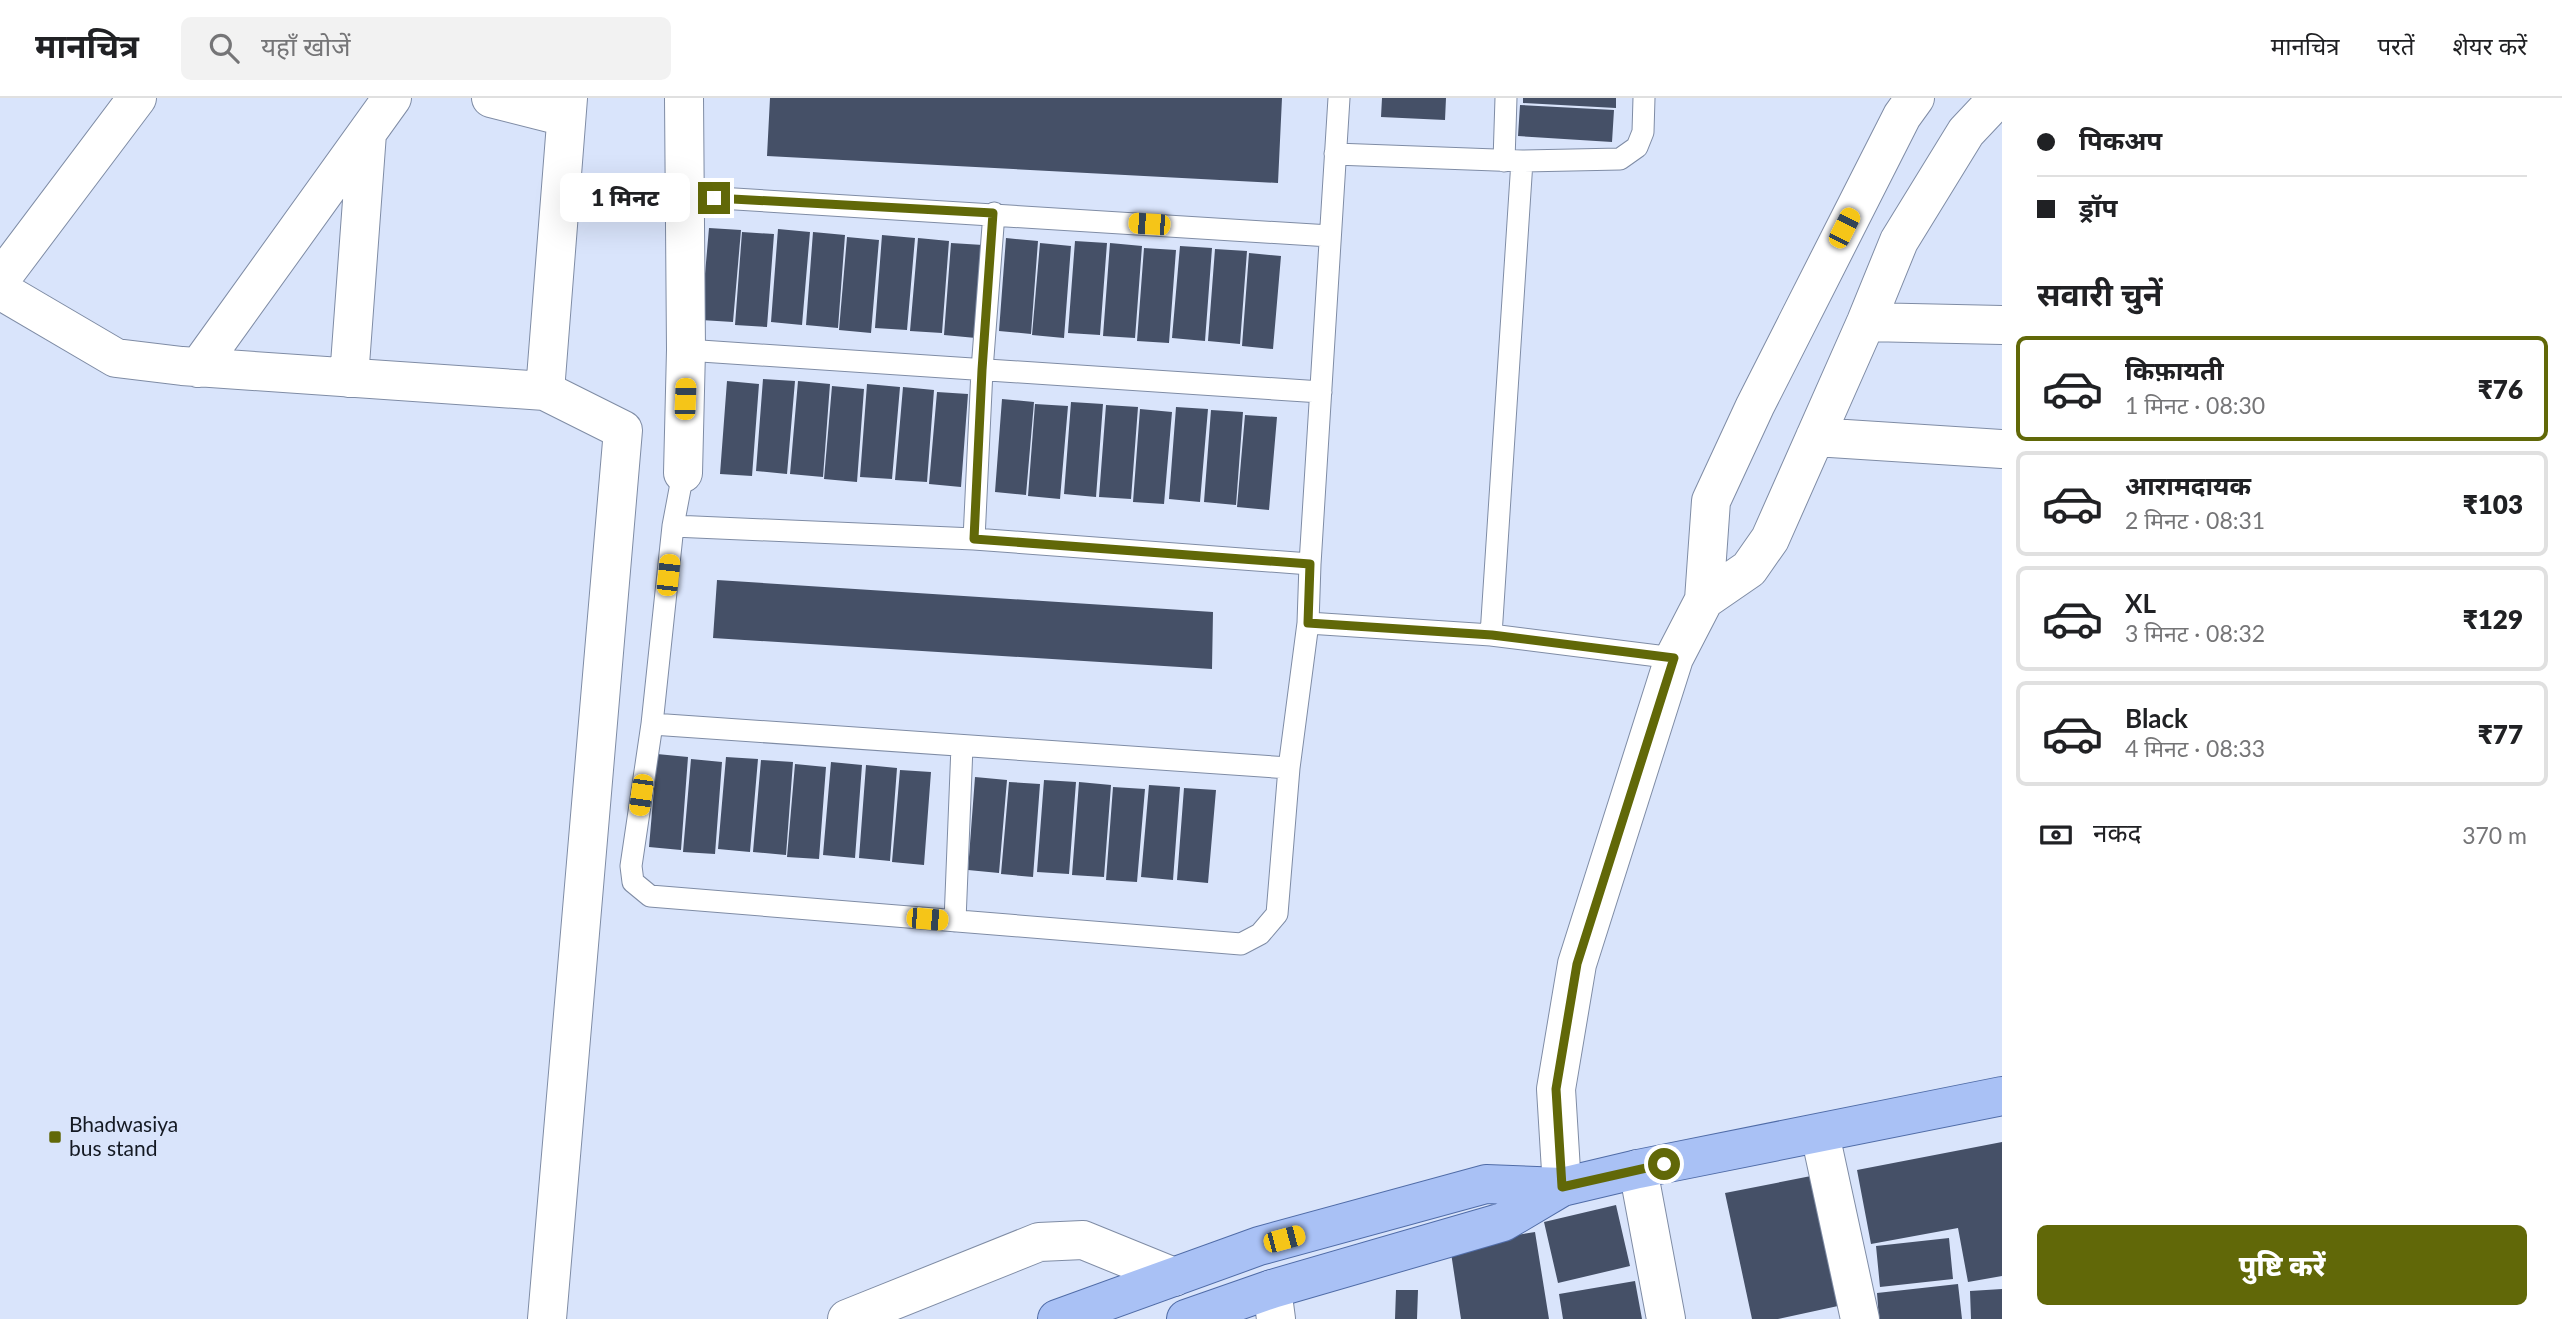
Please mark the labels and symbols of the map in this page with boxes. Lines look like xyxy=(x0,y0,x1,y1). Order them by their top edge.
callout: 1 मिनट xyxy=(560,174,690,222)
route end xyxy=(698,182,730,214)
car xyxy=(1826,205,1863,251)
car xyxy=(1128,212,1171,236)
car xyxy=(674,378,697,420)
car xyxy=(656,553,681,597)
car xyxy=(628,773,655,817)
car xyxy=(906,907,949,931)
place label: Bhadwasiya bus stand xyxy=(69,1111,178,1160)
marker: Bhadwasiya bus stand xyxy=(47,1129,63,1145)
route start xyxy=(1648,1148,1680,1180)
car xyxy=(1261,1223,1308,1255)

